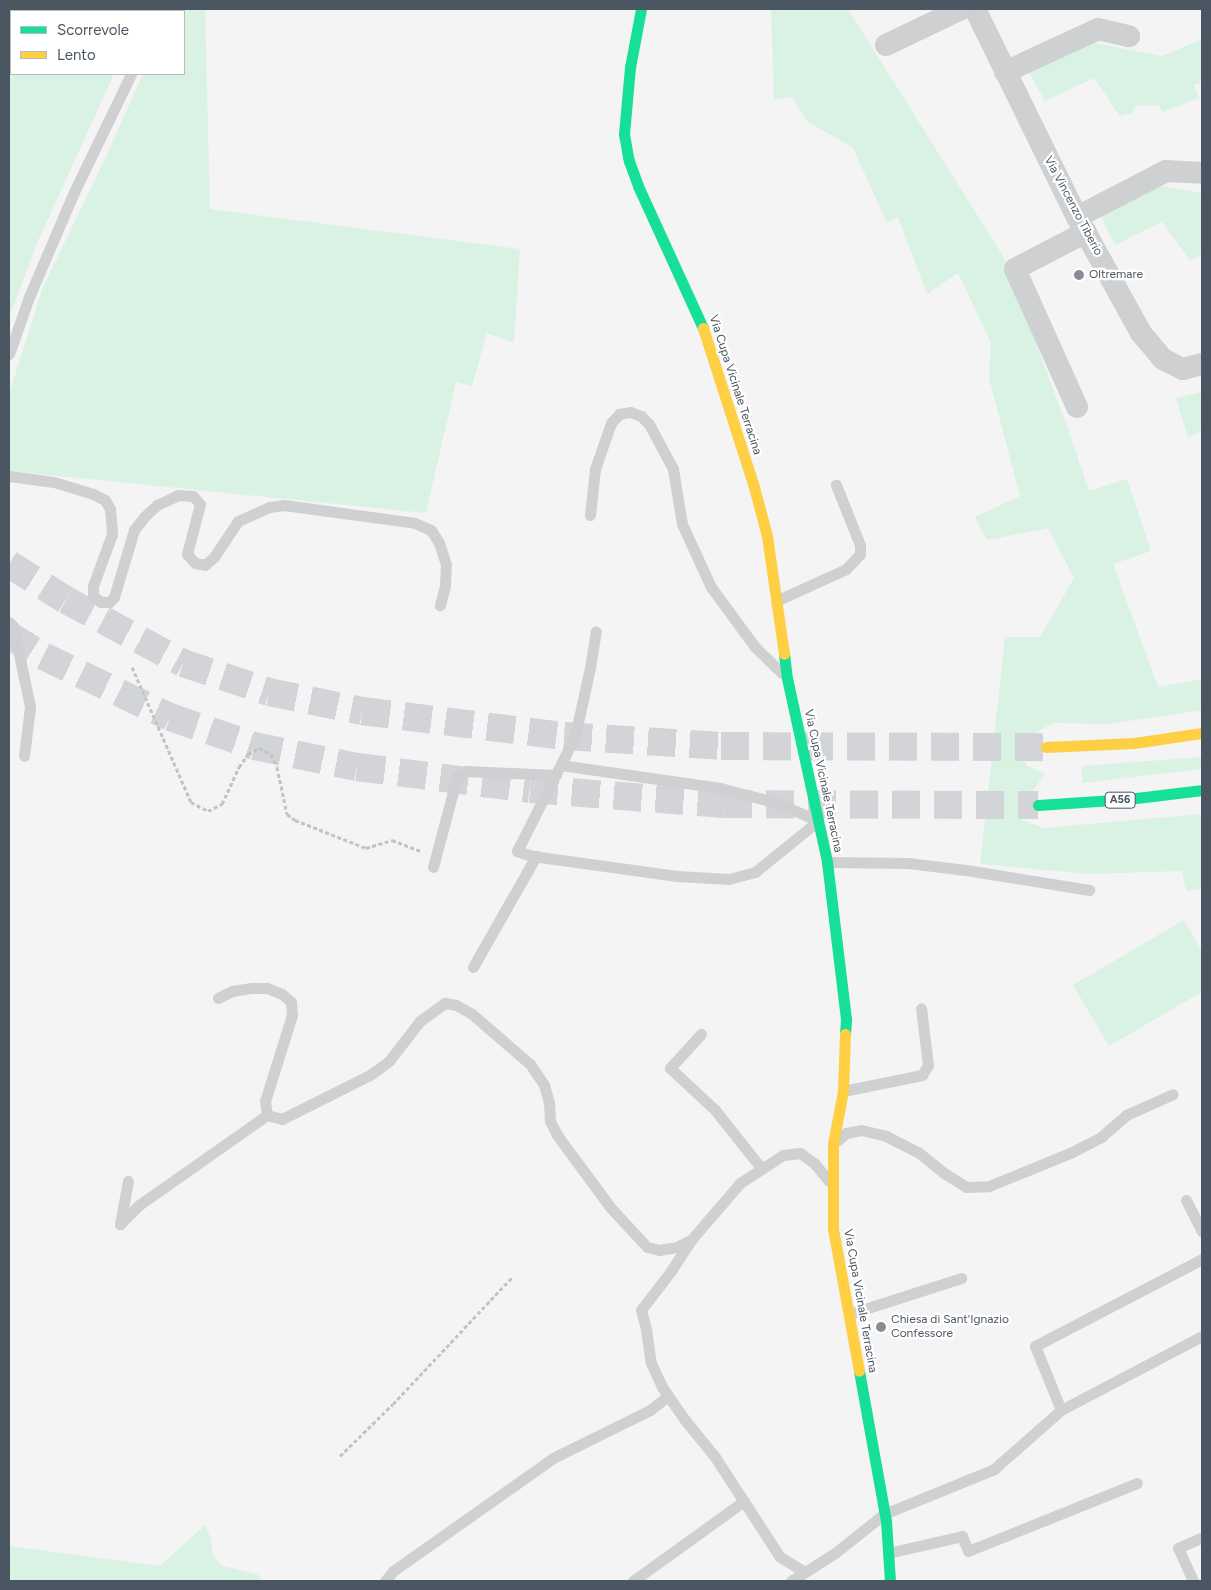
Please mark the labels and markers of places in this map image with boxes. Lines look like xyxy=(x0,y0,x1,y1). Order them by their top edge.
place label: Oltremare xyxy=(1089,268,1143,282)
marker: Oltremare xyxy=(1073,269,1085,281)
place label: Chiesa di Sant'Ignazio Confessore xyxy=(891,1313,1009,1341)
marker: Chiesa di Sant'Ignazio Confessore xyxy=(875,1321,887,1333)

